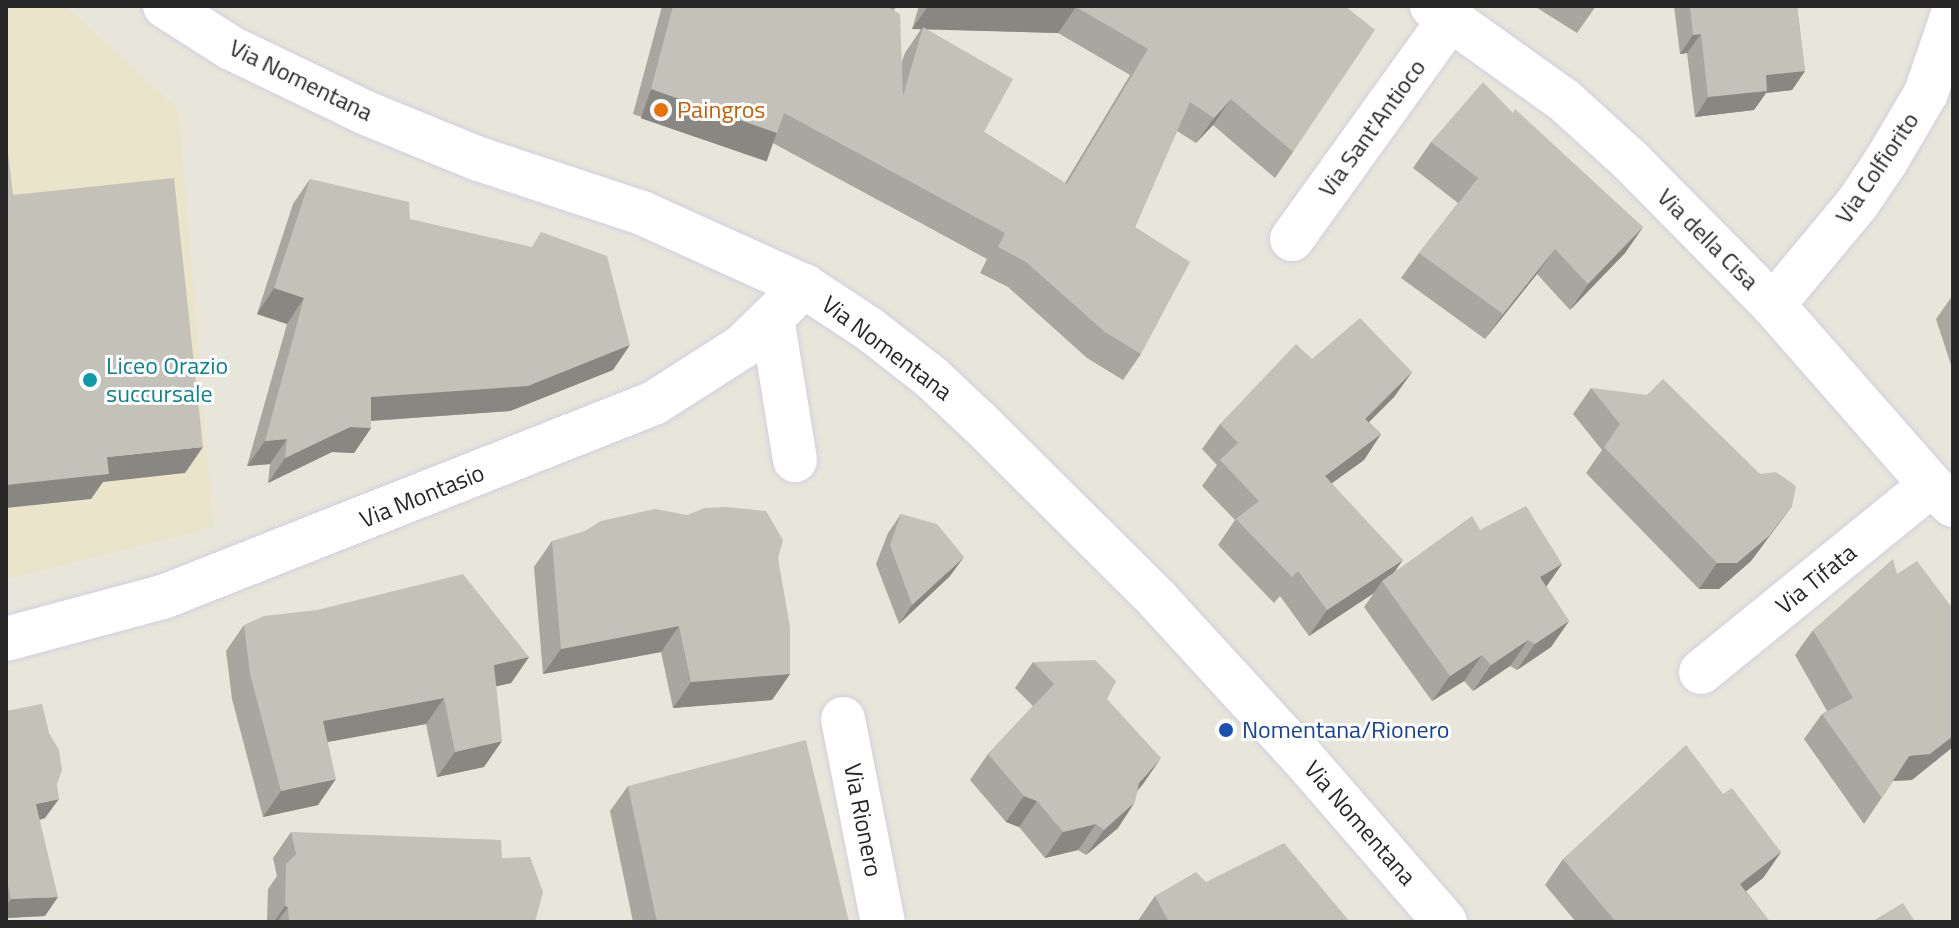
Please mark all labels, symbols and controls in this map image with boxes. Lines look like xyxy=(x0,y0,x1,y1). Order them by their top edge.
street label: Via Nomentana xyxy=(225,33,377,127)
street label: Via Sant'Antioco xyxy=(1312,54,1432,202)
place label: Paingros xyxy=(677,96,766,124)
marker: Paingros xyxy=(652,101,670,119)
street label: Via Colfiorito xyxy=(1829,107,1925,229)
street label: Via della Cisa xyxy=(1651,182,1765,296)
street label: Via Nomentana xyxy=(816,290,958,406)
place label: Liceo Orazio succursale xyxy=(106,352,228,408)
marker: Liceo Orazio succursale xyxy=(81,371,99,389)
street label: Via Montasio xyxy=(356,458,488,534)
street label: Via Tifata xyxy=(1770,538,1862,620)
place label: Nomentana/Rionero xyxy=(1242,716,1449,744)
marker: Nomentana/Rionero xyxy=(1217,721,1235,739)
street label: Via Nomentana xyxy=(1298,755,1422,891)
street label: Via Rionero xyxy=(838,761,888,879)

